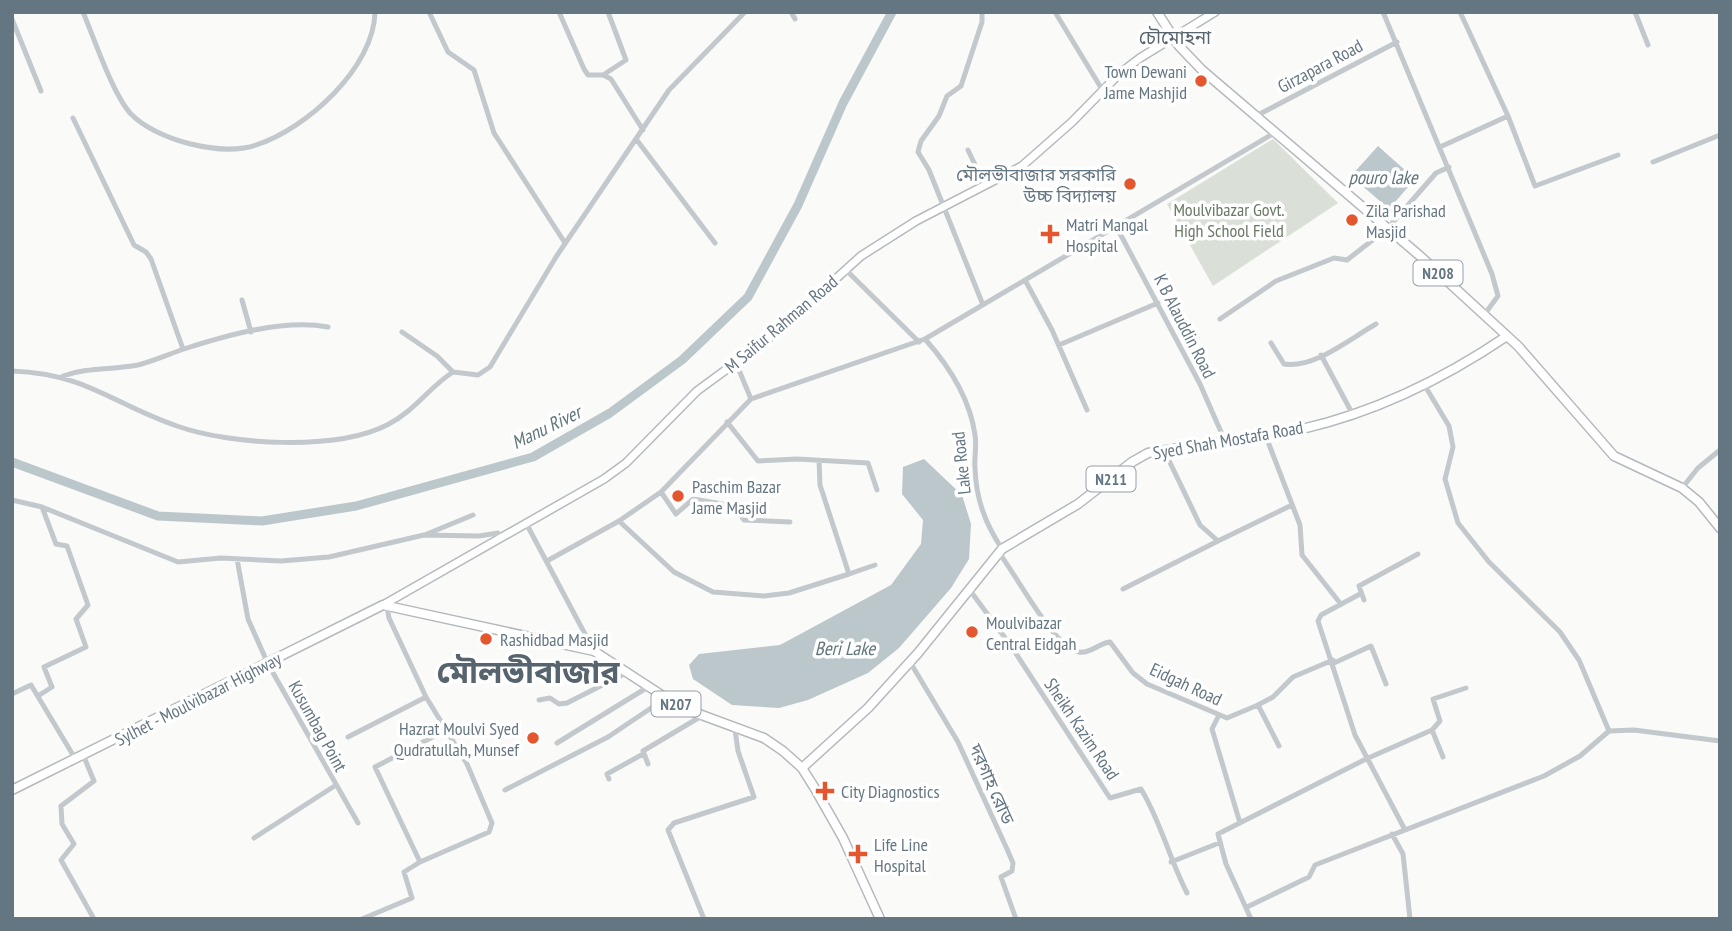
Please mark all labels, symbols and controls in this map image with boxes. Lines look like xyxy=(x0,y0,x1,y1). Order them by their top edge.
district label: চৌমোহনা xyxy=(1139,25,1212,49)
street label: Girzapara Road xyxy=(1274,34,1366,98)
place label: Town Dewani Jame Mashjid xyxy=(1103,60,1187,104)
marker: Town Dewani Jame Mashjid xyxy=(1193,73,1209,89)
place label: মৌলভীবাজার সরকারি উচ্চ বিদ্যালয় xyxy=(956,163,1117,207)
water label: pouro lake xyxy=(1348,165,1419,189)
marker: মৌলভীবাজার সরকারি উচ্চ বিদ্যালয় xyxy=(1122,176,1138,192)
park label: Moulvibazar Govt. High School Field xyxy=(1173,198,1285,242)
place label: Zila Parishad Masjid xyxy=(1366,199,1446,243)
marker: Zila Parishad Masjid xyxy=(1344,212,1360,228)
place label: Matri Mangal Hospital xyxy=(1066,213,1149,257)
marker: Matri Mangal Hospital xyxy=(1040,224,1060,244)
road number: N208 xyxy=(1414,260,1462,286)
street label: M Saifur Rahman Road xyxy=(720,270,842,378)
street label: K B Alauddin Road xyxy=(1149,270,1221,382)
water label: Manu River xyxy=(507,399,587,454)
street label: Syed Shah Mostafa Road xyxy=(1151,415,1305,465)
street label: Lake Road xyxy=(946,430,976,496)
road number: N211 xyxy=(1086,466,1136,492)
place label: Paschim Bazar Jame Masjid xyxy=(691,475,781,519)
marker: Paschim Bazar Jame Masjid xyxy=(670,488,686,504)
place label: Moulvibazar Central Eidgah xyxy=(986,611,1077,655)
marker: Moulvibazar Central Eidgah xyxy=(964,624,980,640)
place label: Rashidbad Masjid xyxy=(500,628,609,651)
marker: Rashidbad Masjid xyxy=(478,631,494,647)
water label: Beri Lake xyxy=(815,636,876,660)
street label: Sylhet - Moulvibazar Highway xyxy=(111,647,285,751)
district label: মৌলভীবাজার xyxy=(436,650,620,692)
street label: Eidgah Road xyxy=(1146,657,1226,711)
street label: Sheikh Kazim Road xyxy=(1039,674,1125,784)
street label: Kusumbag Point xyxy=(284,676,352,776)
road number: N207 xyxy=(652,692,700,716)
place label: Hazrat Moulvi Syed Qudratullah, Munsef xyxy=(394,717,520,761)
marker: Hazrat Moulvi Syed Qudratullah, Munsef xyxy=(525,730,541,746)
street label: দরগাহ রোড xyxy=(964,739,1020,828)
place label: City Diagnostics xyxy=(841,780,940,803)
marker: City Diagnostics xyxy=(815,781,835,801)
place label: Life Line Hospital xyxy=(874,833,928,877)
marker: Life Line Hospital xyxy=(848,844,868,864)

